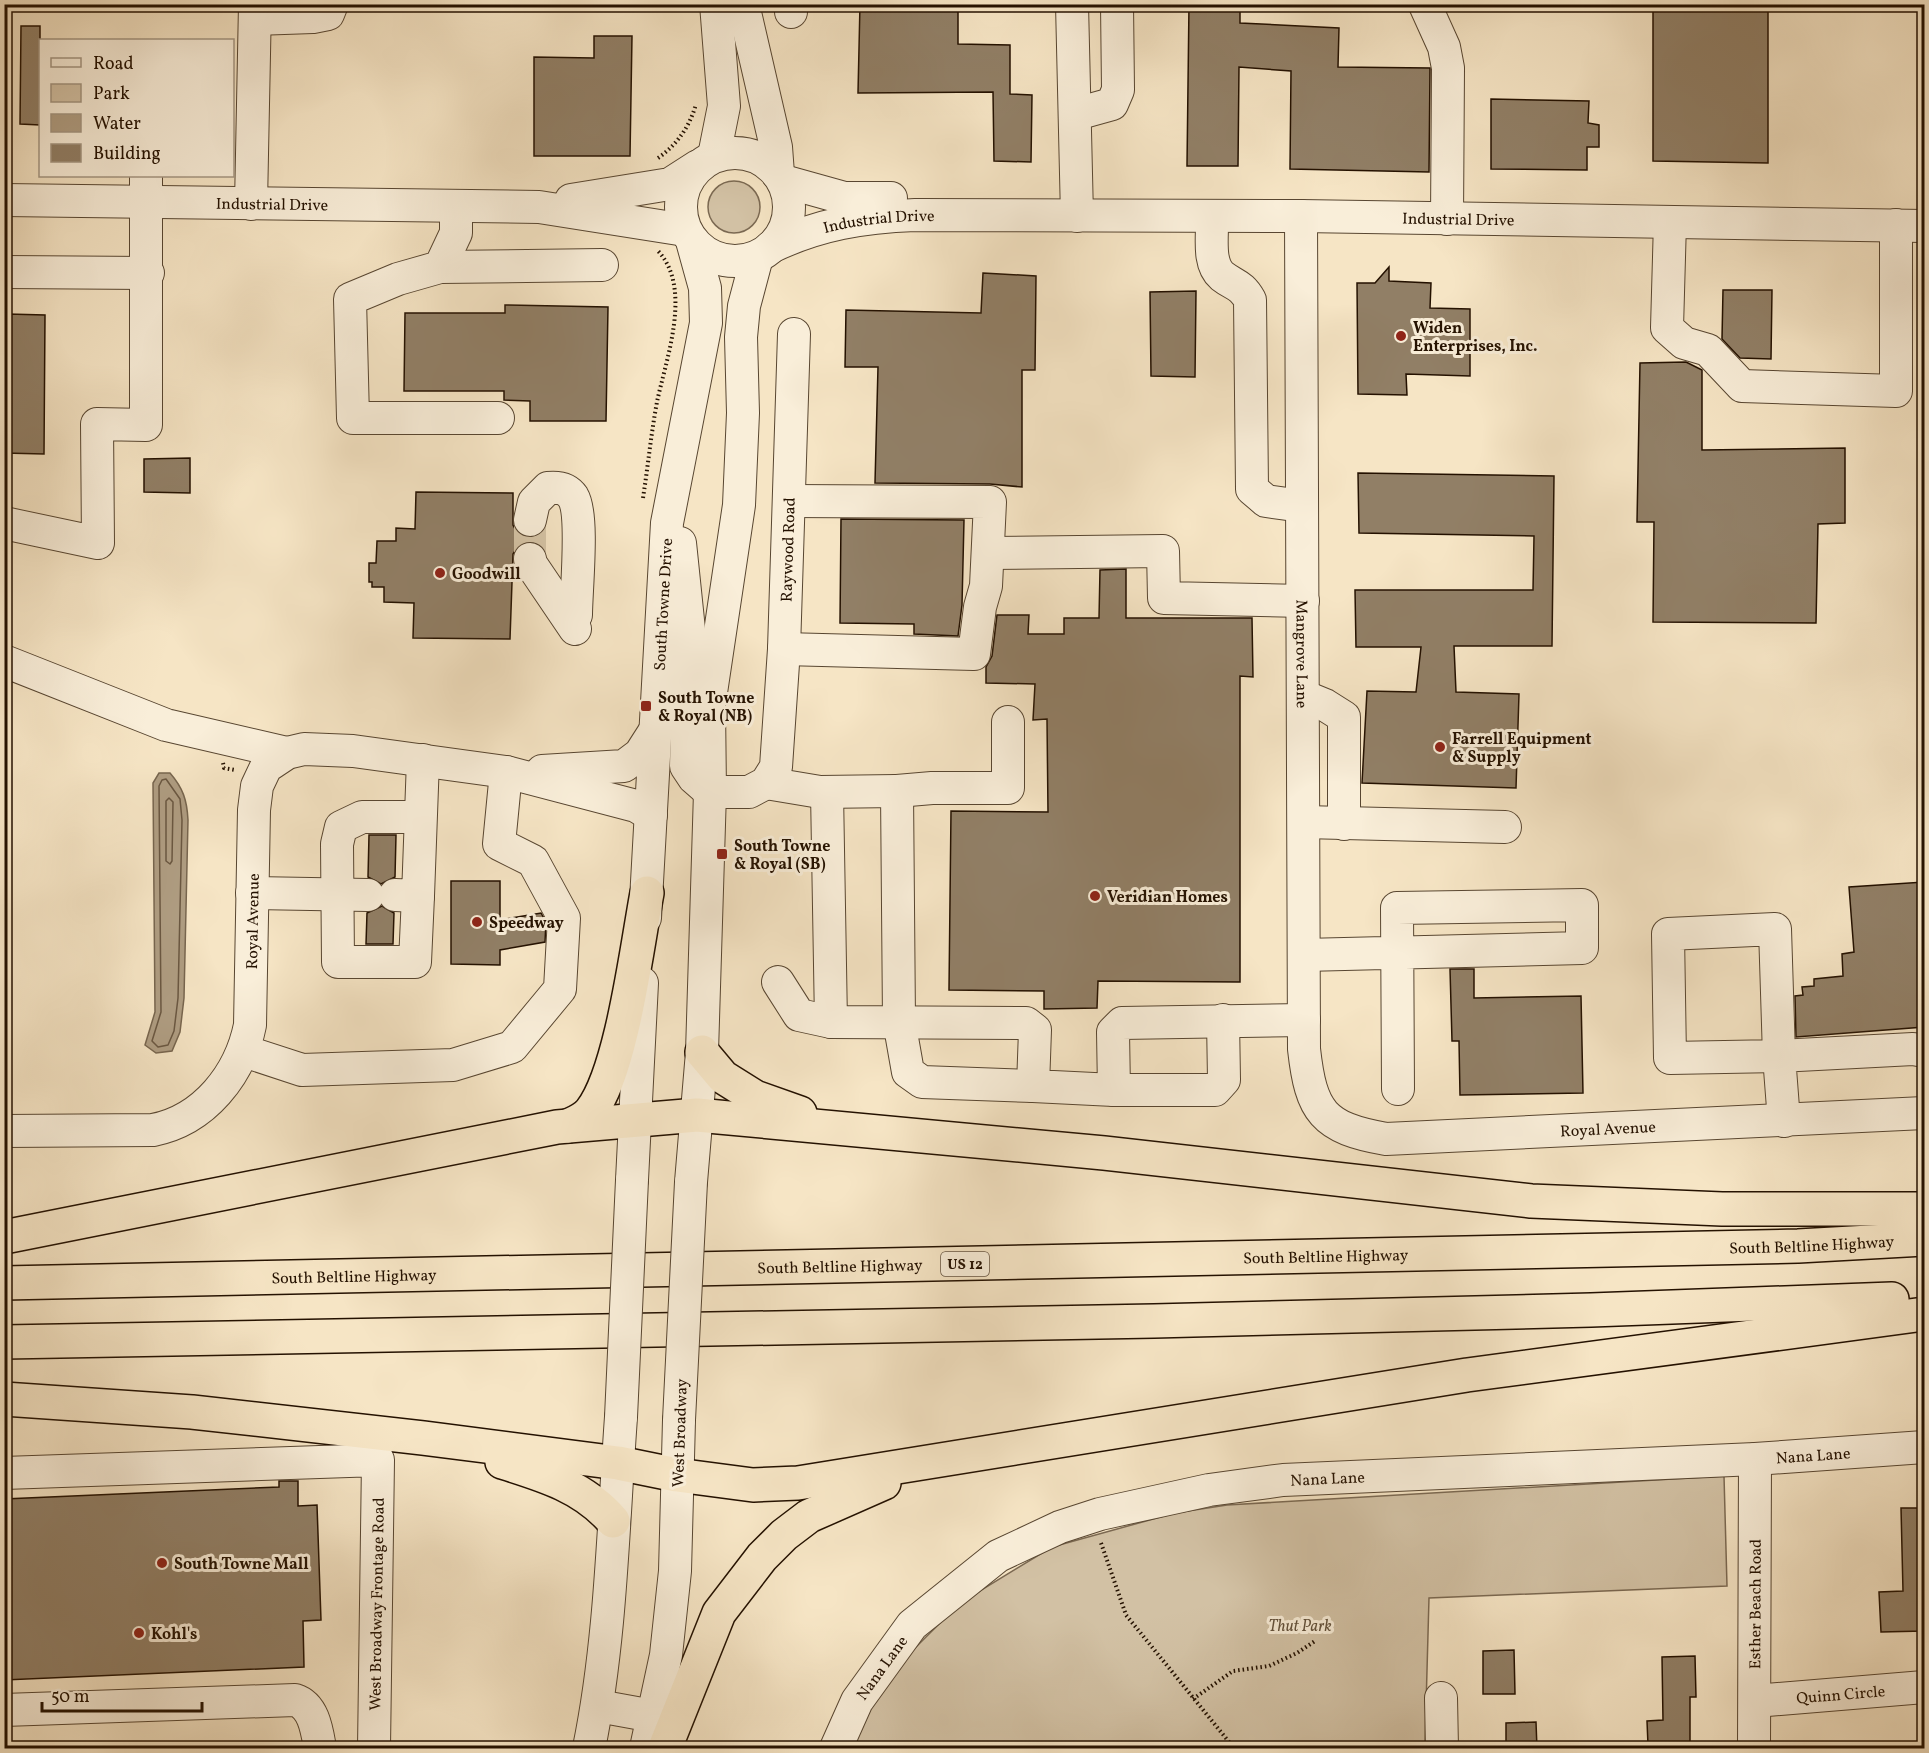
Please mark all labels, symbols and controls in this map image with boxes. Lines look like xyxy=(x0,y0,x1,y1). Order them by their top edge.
legend xyxy=(39,39,234,177)
text: Road xyxy=(93,52,134,77)
text: Park xyxy=(93,82,130,107)
text: Water xyxy=(93,112,141,137)
text: Building xyxy=(93,142,161,167)
street label: Industrial Drive xyxy=(216,194,328,217)
street label: Industrial Drive xyxy=(821,206,935,240)
street label: Industrial Drive xyxy=(1402,209,1515,232)
place label: Widen Enterprises, Inc. xyxy=(1413,318,1538,358)
marker: Widen Enterprises, Inc. xyxy=(1394,329,1408,343)
street label: Raywood Road xyxy=(776,497,802,602)
street label: South Towne Drive xyxy=(650,538,679,671)
place label: Goodwill xyxy=(452,564,521,586)
marker: Goodwill xyxy=(433,566,447,580)
street label: Mangrove Lane xyxy=(1289,600,1312,708)
place label: South Towne & Royal (NB) xyxy=(658,688,754,728)
marker: South Towne & Royal (NB) xyxy=(639,699,653,713)
place label: Farrell Equipment & Supply xyxy=(1452,729,1592,769)
marker: Farrell Equipment & Supply xyxy=(1433,740,1447,754)
place label: South Towne & Royal (SB) xyxy=(734,836,830,876)
marker: South Towne & Royal (SB) xyxy=(715,847,729,861)
street label: Royal Avenue xyxy=(242,873,266,970)
place label: Veridian Homes xyxy=(1107,887,1228,909)
marker: Veridian Homes xyxy=(1088,889,1102,903)
place label: Speedway xyxy=(489,913,564,935)
marker: Speedway xyxy=(470,915,484,929)
street label: Royal Avenue xyxy=(1560,1117,1657,1144)
street label: South Beltline Highway xyxy=(1729,1232,1895,1260)
street label: South Beltline Highway xyxy=(1243,1245,1409,1271)
road number: US 12 xyxy=(941,1252,989,1276)
street label: South Beltline Highway xyxy=(757,1255,923,1281)
street label: South Beltline Highway xyxy=(271,1265,437,1291)
street label: West Broadway xyxy=(668,1378,694,1488)
street label: Nana Lane xyxy=(1775,1443,1851,1470)
street label: Nana Lane xyxy=(1290,1467,1365,1493)
street label: West Broadway Frontage Road xyxy=(365,1497,391,1711)
street label: Esther Beach Road xyxy=(1745,1539,1768,1669)
place label: South Towne Mall xyxy=(174,1554,309,1576)
marker: South Towne Mall xyxy=(155,1556,169,1570)
park label: Thut Park xyxy=(1268,1616,1332,1638)
place label: Kohl's xyxy=(151,1624,197,1646)
marker: Kohl's xyxy=(132,1626,146,1640)
street label: Nana Lane xyxy=(852,1632,914,1705)
scale bar xyxy=(42,1675,202,1713)
street label: Quinn Circle xyxy=(1796,1681,1886,1711)
text: 50 m xyxy=(51,1685,90,1710)

